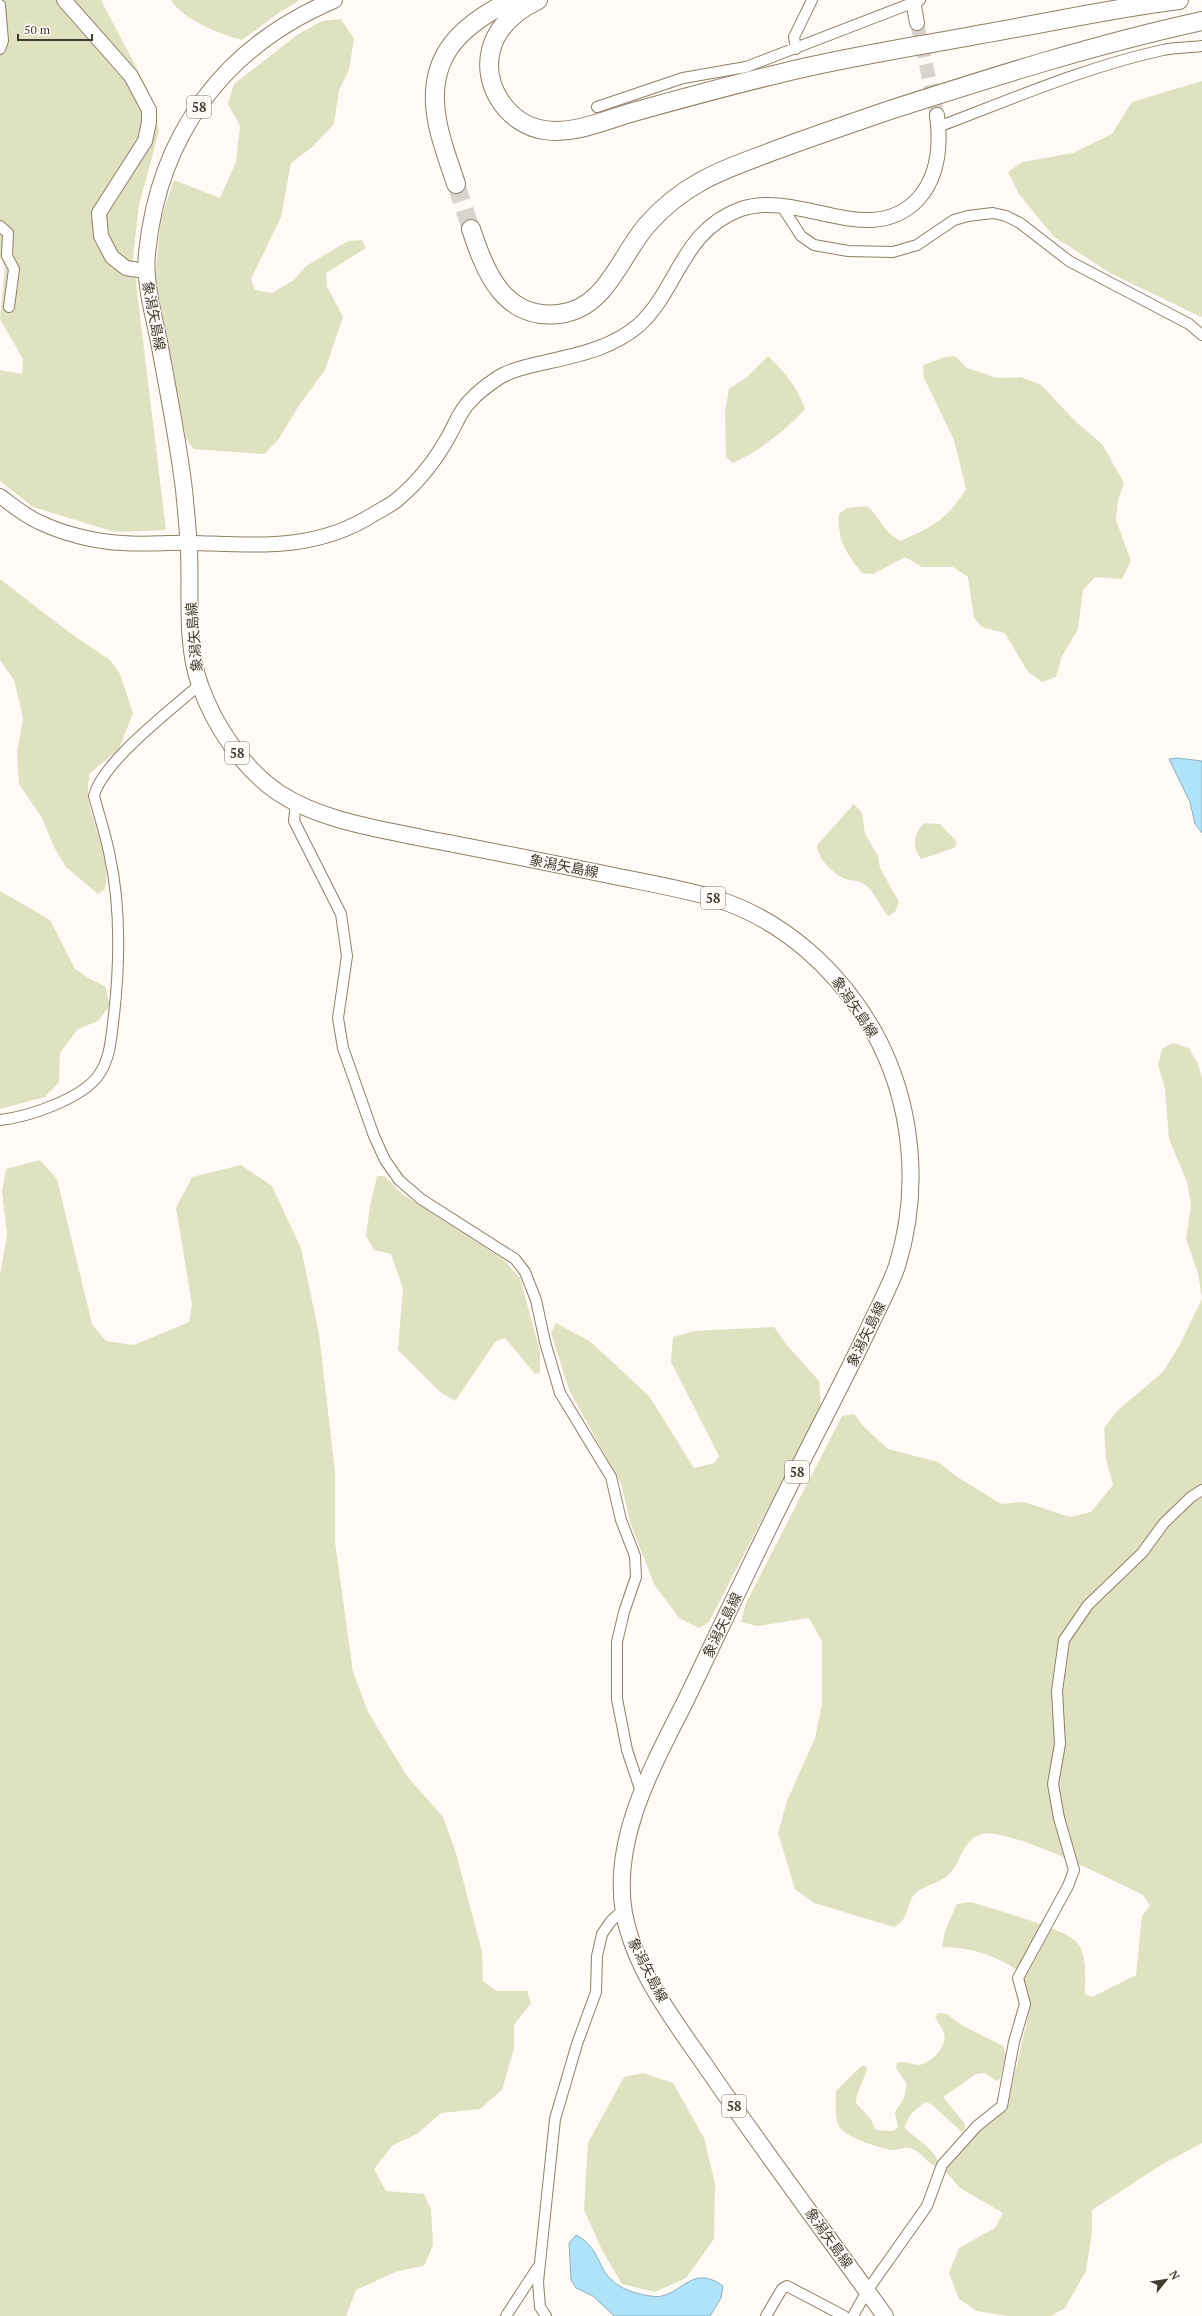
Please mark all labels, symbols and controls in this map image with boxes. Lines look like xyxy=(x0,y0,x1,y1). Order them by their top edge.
scale bar xyxy=(18,16,92,42)
text: 50 m xyxy=(24,22,51,37)
road number: 58 xyxy=(187,96,211,118)
street label: 象潟矢島線 xyxy=(138,280,170,352)
street label: 象潟矢島線 xyxy=(181,601,206,673)
road number: 58 xyxy=(225,742,249,764)
street label: 象潟矢島線 xyxy=(528,850,600,882)
road number: 58 xyxy=(701,887,725,909)
street label: 象潟矢島線 xyxy=(828,972,883,1041)
street label: 象潟矢島線 xyxy=(842,1298,889,1369)
road number: 58 xyxy=(785,1461,809,1483)
street label: 象潟矢島線 xyxy=(698,1589,745,1660)
street label: 象潟矢島線 xyxy=(624,1934,673,2005)
road number: 58 xyxy=(722,2095,746,2117)
street label: 象潟矢島線 xyxy=(801,2204,858,2272)
north arrow xyxy=(1146,2260,1186,2300)
text: N xyxy=(1167,2268,1183,2283)

